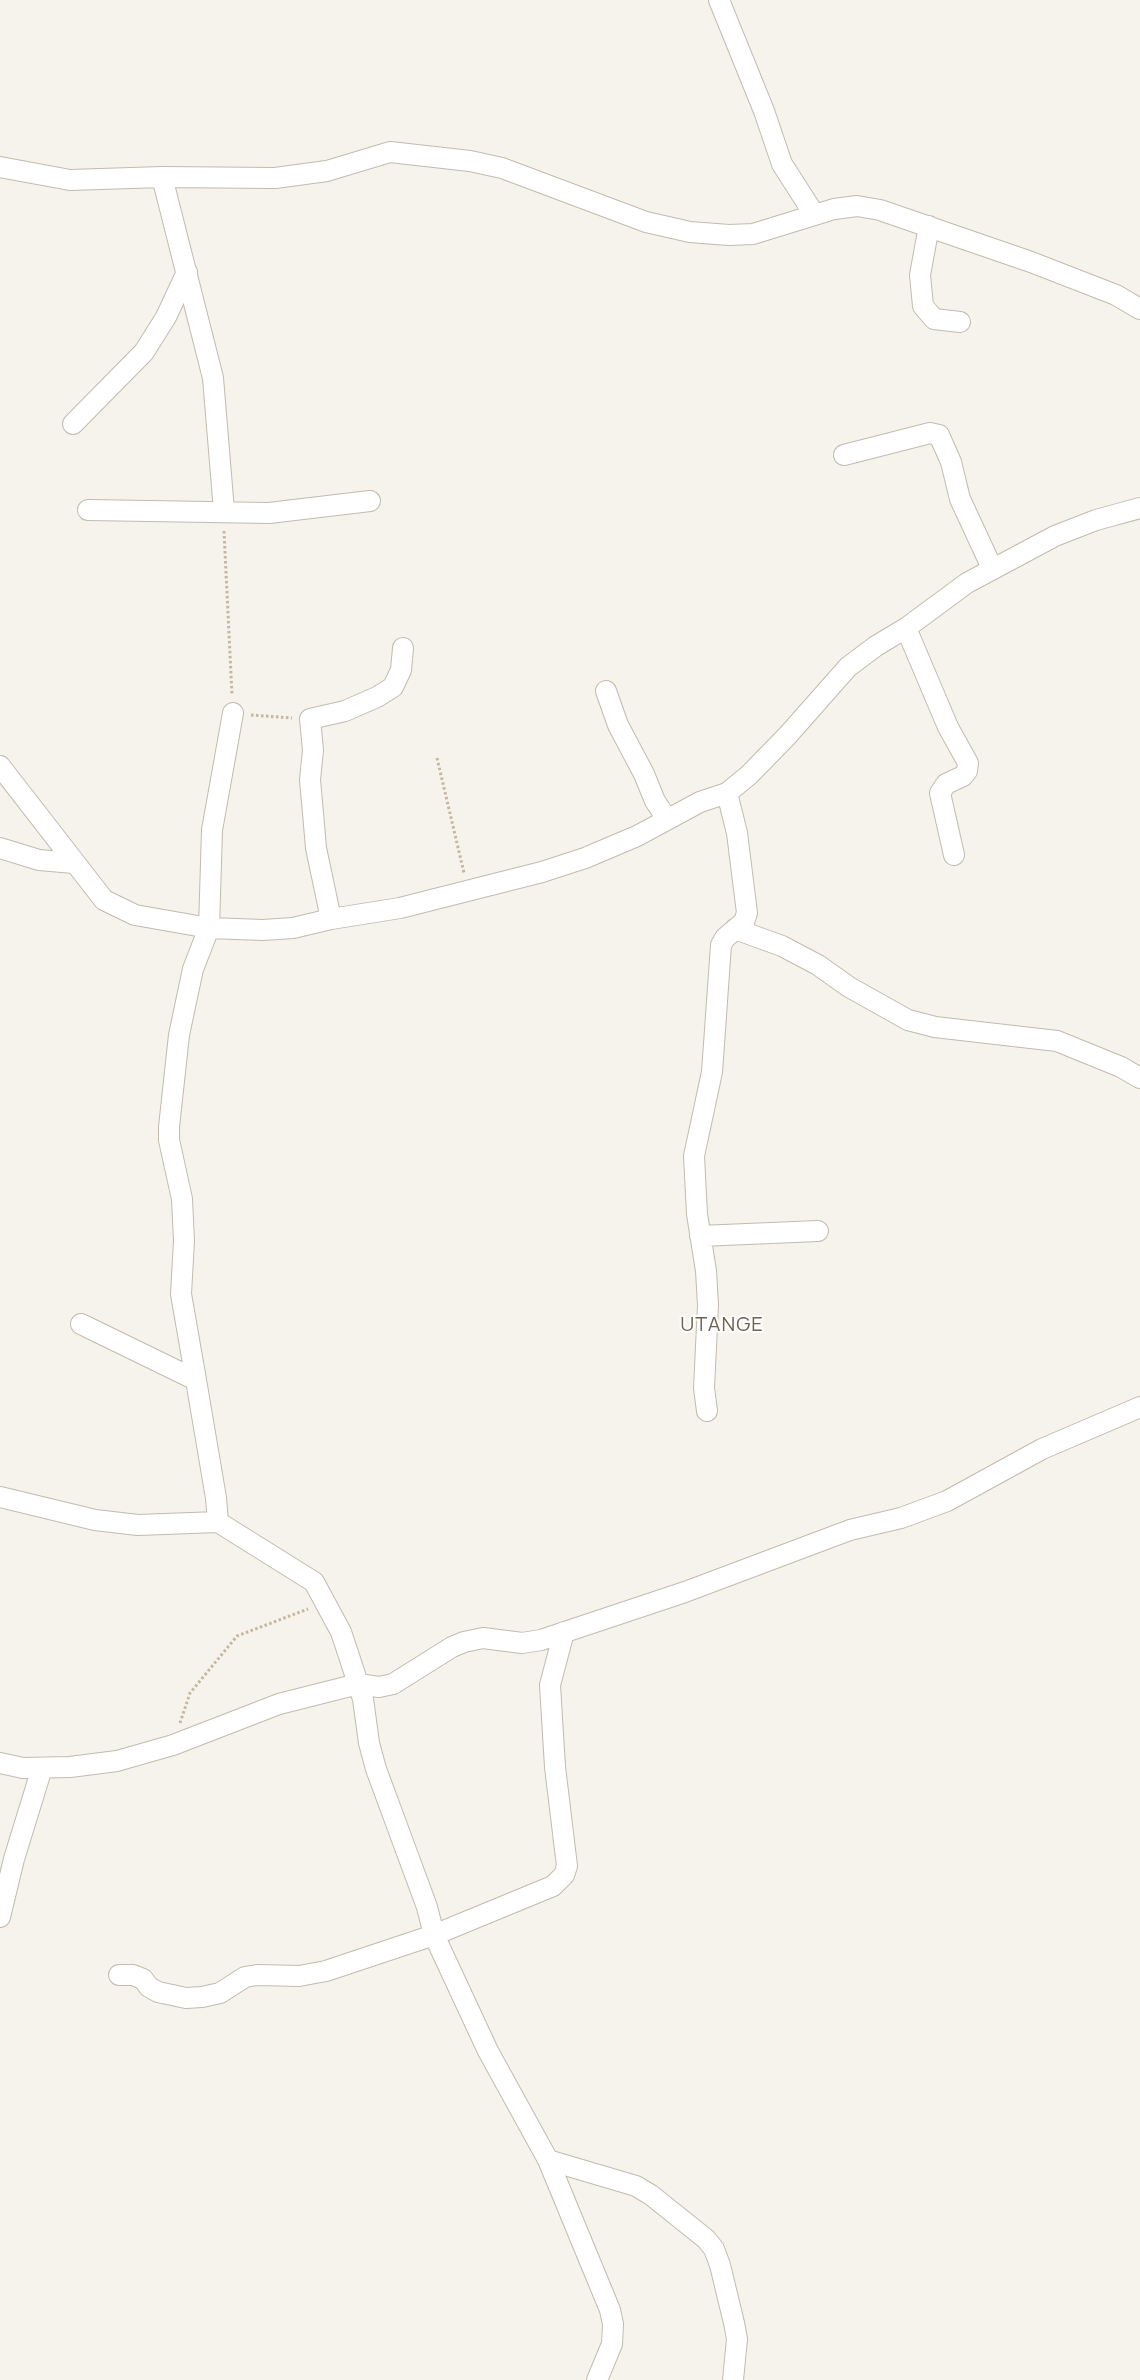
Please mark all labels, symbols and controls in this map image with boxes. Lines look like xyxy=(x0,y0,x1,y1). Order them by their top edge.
district label: UTANGE xyxy=(680,1313,764,1337)

